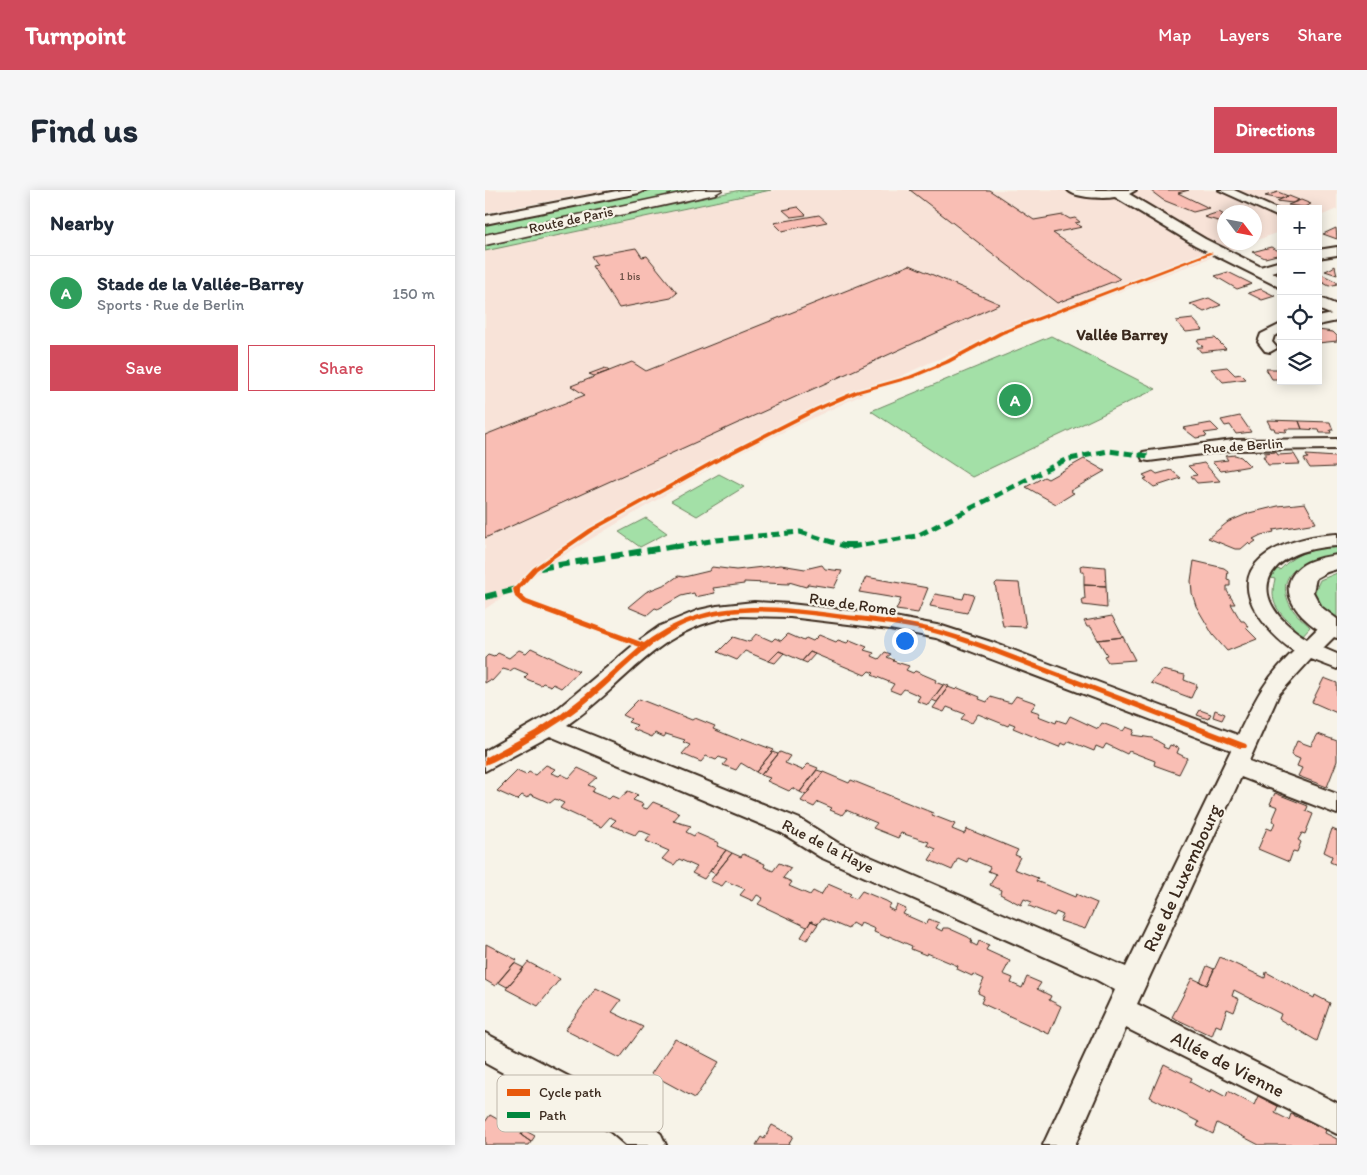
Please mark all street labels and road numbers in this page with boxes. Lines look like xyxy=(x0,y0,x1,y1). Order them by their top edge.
street label: Route de Paris xyxy=(527,203,615,237)
street label: Rue de Berlin xyxy=(1202,435,1284,457)
street label: Rue de Rome xyxy=(808,588,898,620)
street label: Rue de Luxembourg xyxy=(1138,800,1226,955)
street label: Rue de la Haye xyxy=(779,815,877,877)
street label: Allée de Vienne xyxy=(1168,1026,1288,1102)

